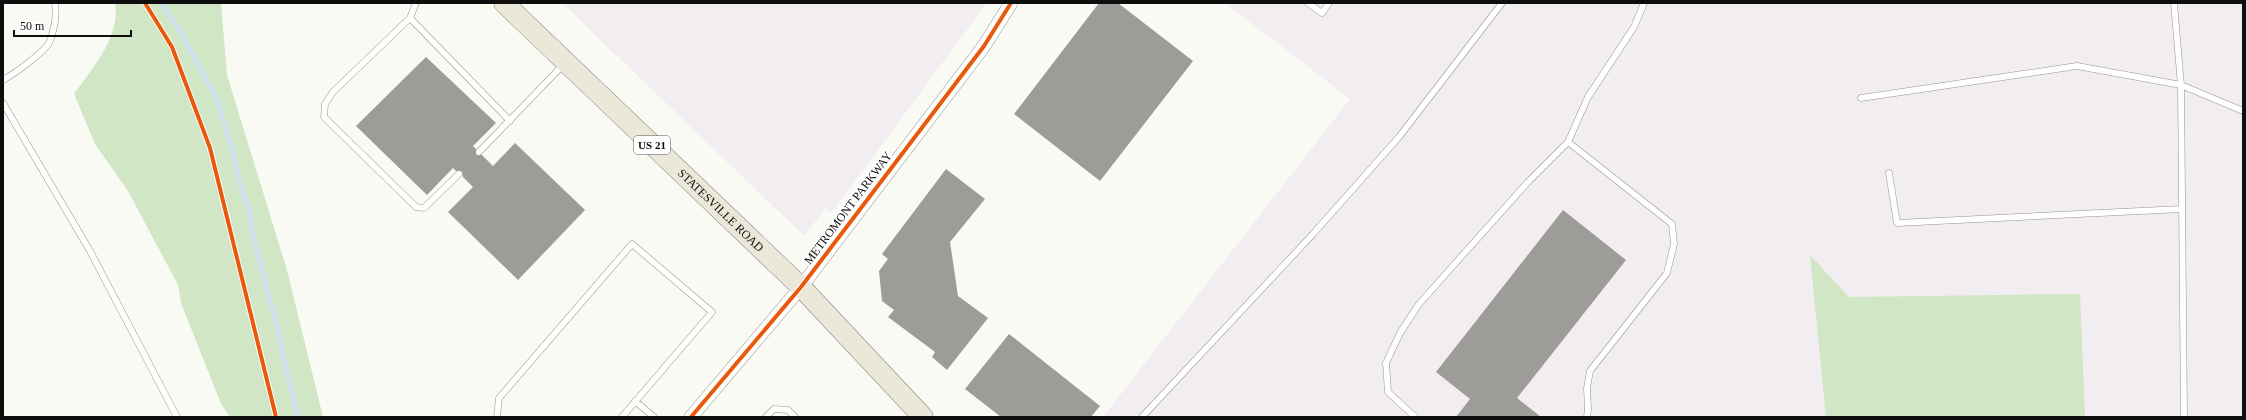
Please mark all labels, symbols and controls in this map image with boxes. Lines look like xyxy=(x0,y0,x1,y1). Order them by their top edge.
scale bar xyxy=(14,12,131,38)
text: 50 m xyxy=(20,19,45,33)
road number: US 21 xyxy=(634,136,670,154)
street label: METROMONT PARKWAY xyxy=(801,149,895,267)
street label: STATESVILLE ROAD xyxy=(675,166,767,255)

